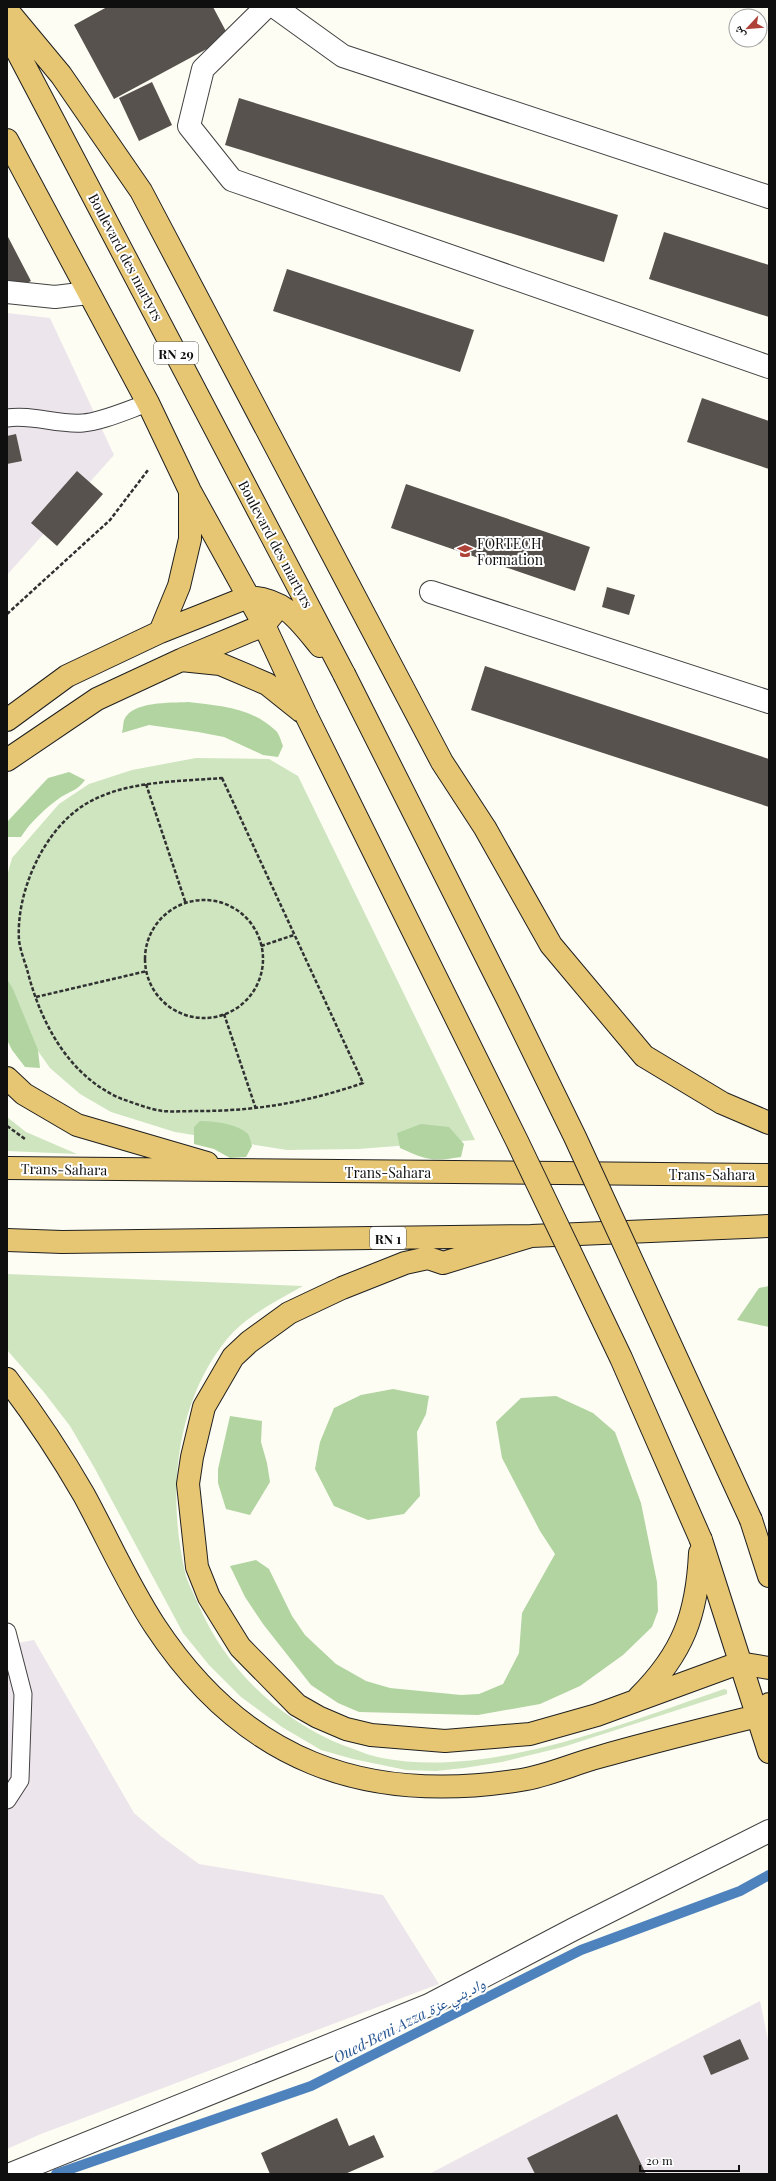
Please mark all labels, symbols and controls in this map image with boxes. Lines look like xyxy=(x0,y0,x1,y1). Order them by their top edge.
north arrow xyxy=(728,8,768,48)
text: ش xyxy=(729,23,749,41)
street label: Boulevard des martyrs xyxy=(84,190,168,324)
road number: RN 29 xyxy=(154,342,198,364)
street label: Boulevard des martyrs xyxy=(234,477,318,611)
place label: FORTECH Formation xyxy=(477,534,544,569)
school or university icon: FORTECH Formation xyxy=(456,542,474,560)
street label: Trans-Sahara xyxy=(21,1159,107,1179)
street label: Trans-Sahara xyxy=(345,1163,431,1182)
street label: Trans-Sahara xyxy=(669,1165,755,1184)
road number: RN 1 xyxy=(370,1227,406,1249)
water label: Oued Beni Azza واد بني عزة xyxy=(330,1973,490,2070)
scale bar xyxy=(640,2147,739,2173)
text: 20 m xyxy=(646,2152,673,2168)

